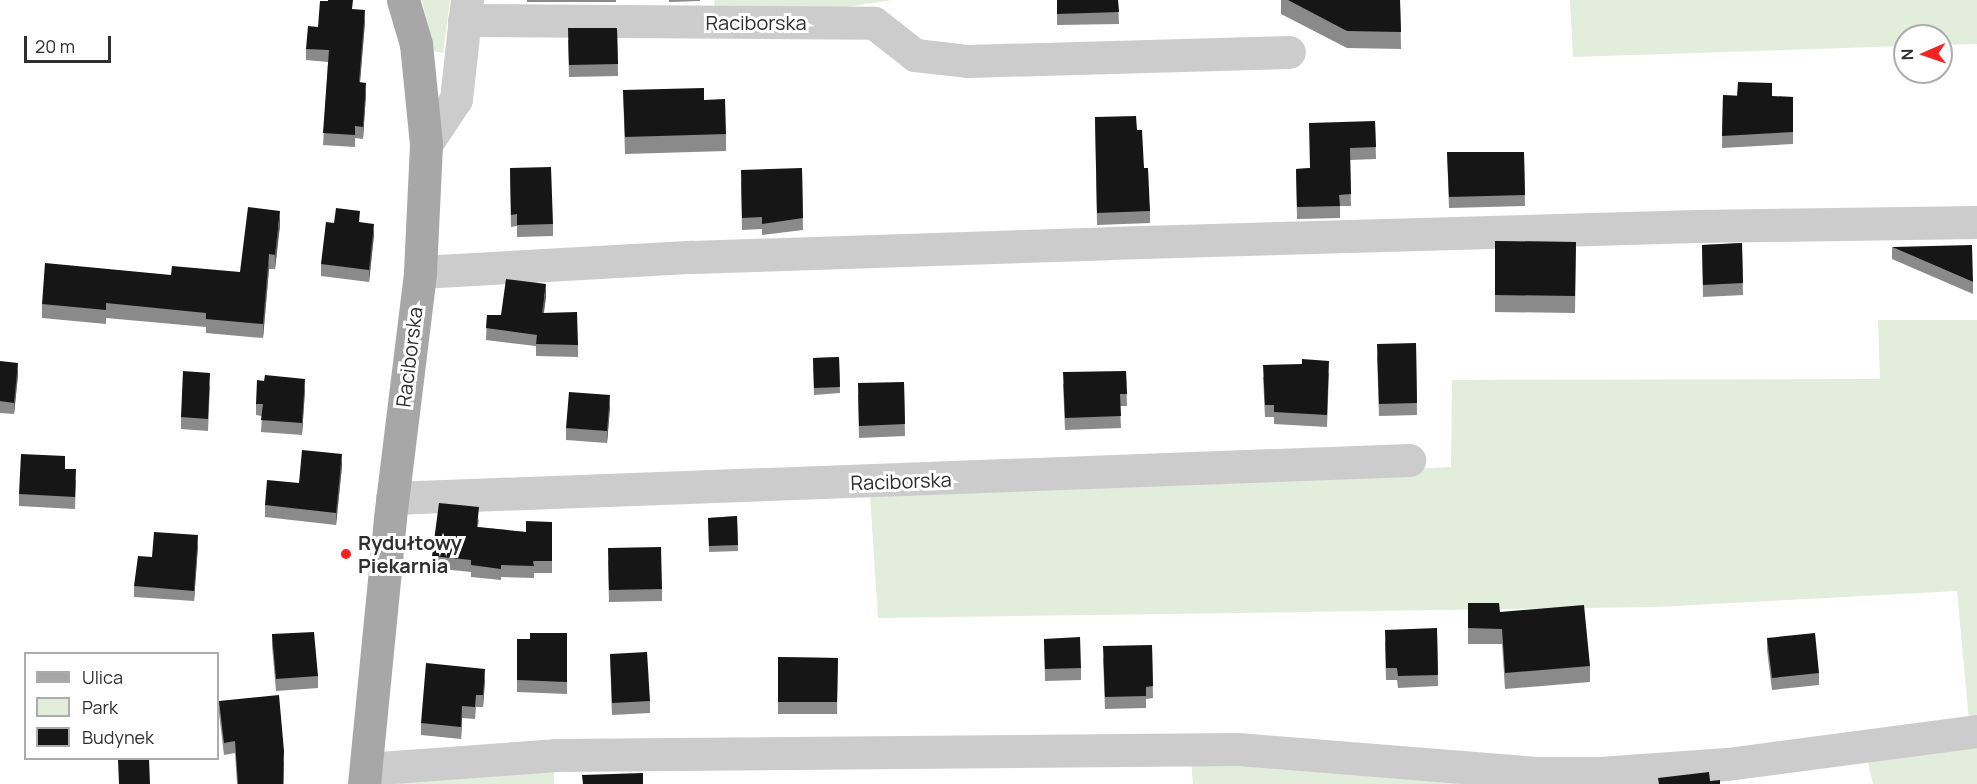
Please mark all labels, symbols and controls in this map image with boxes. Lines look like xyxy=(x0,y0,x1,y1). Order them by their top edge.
street label: Raciborska xyxy=(705,10,807,34)
scale bar xyxy=(27,24,114,62)
north arrow xyxy=(1893,24,1953,84)
text: 20 m xyxy=(35,34,75,58)
text: N xyxy=(1896,48,1918,61)
street label: Raciborska xyxy=(391,305,427,409)
street label: Raciborska xyxy=(850,467,952,495)
place label: Rydułtowy Piekarnia xyxy=(358,530,462,577)
marker: Rydułtowy Piekarnia xyxy=(339,547,353,561)
legend xyxy=(24,652,219,760)
text: Ulica xyxy=(82,665,123,689)
text: Park xyxy=(82,695,118,719)
text: Budynek xyxy=(82,725,154,749)

